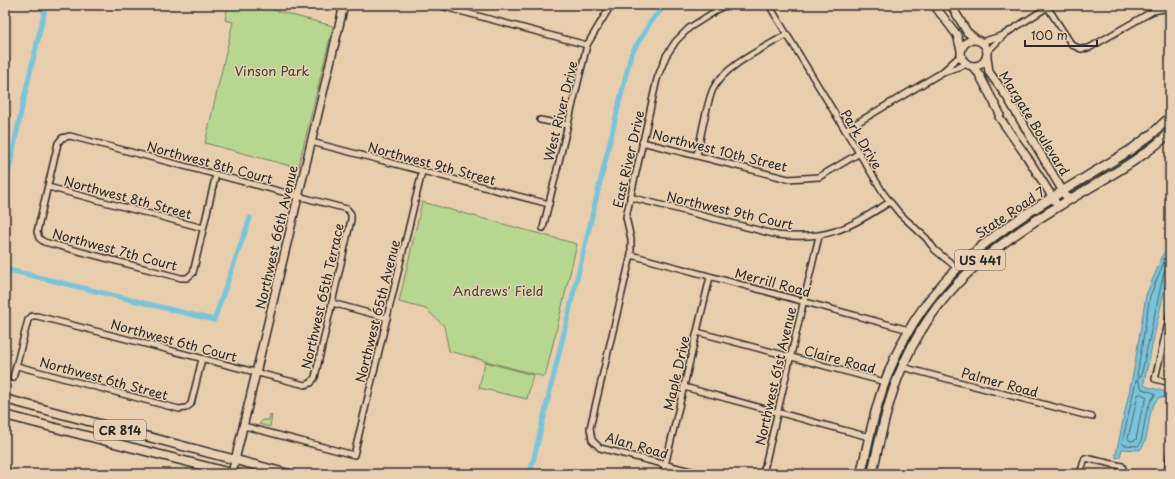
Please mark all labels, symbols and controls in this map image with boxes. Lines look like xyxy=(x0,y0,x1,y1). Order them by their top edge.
scale bar xyxy=(1025,22,1097,48)
text: 100 m xyxy=(1031,26,1068,44)
street label: West River Drive xyxy=(538,59,582,163)
park label: Vinson Park xyxy=(235,61,310,80)
street label: Margate Boulevard xyxy=(995,67,1075,179)
street label: Park Drive xyxy=(837,106,887,172)
street label: East River Drive xyxy=(608,108,648,210)
street label: Northwest 10th Street xyxy=(651,124,789,176)
street label: Northwest 8th Court xyxy=(145,136,275,188)
street label: Northwest 9th Street xyxy=(366,137,498,189)
street label: Northwest 66th Avenue xyxy=(250,163,302,311)
street label: Northwest 8th Street xyxy=(62,171,194,223)
street label: State Road 7 xyxy=(971,181,1049,242)
street label: Northwest 9th Court xyxy=(665,186,795,234)
street label: Northwest 65th Terrace xyxy=(296,221,348,371)
street label: Northwest 7th Court xyxy=(51,223,179,275)
street label: Northwest 65th Avenue xyxy=(350,237,404,385)
road number: US 441 xyxy=(955,250,1005,270)
street label: Merrill Road xyxy=(733,263,813,301)
park label: Andrews' Field xyxy=(453,281,543,300)
street label: Northwest 61st Avenue xyxy=(750,305,800,447)
street label: Northwest 6th Court xyxy=(109,314,239,366)
street label: Maple Drive xyxy=(658,334,694,412)
street label: Claire Road xyxy=(802,340,878,378)
street label: Northwest 6th Street xyxy=(38,352,170,404)
street label: Palmer Road xyxy=(959,363,1041,401)
road number: CR 814 xyxy=(94,420,146,440)
street label: Alan Road xyxy=(603,427,671,463)

